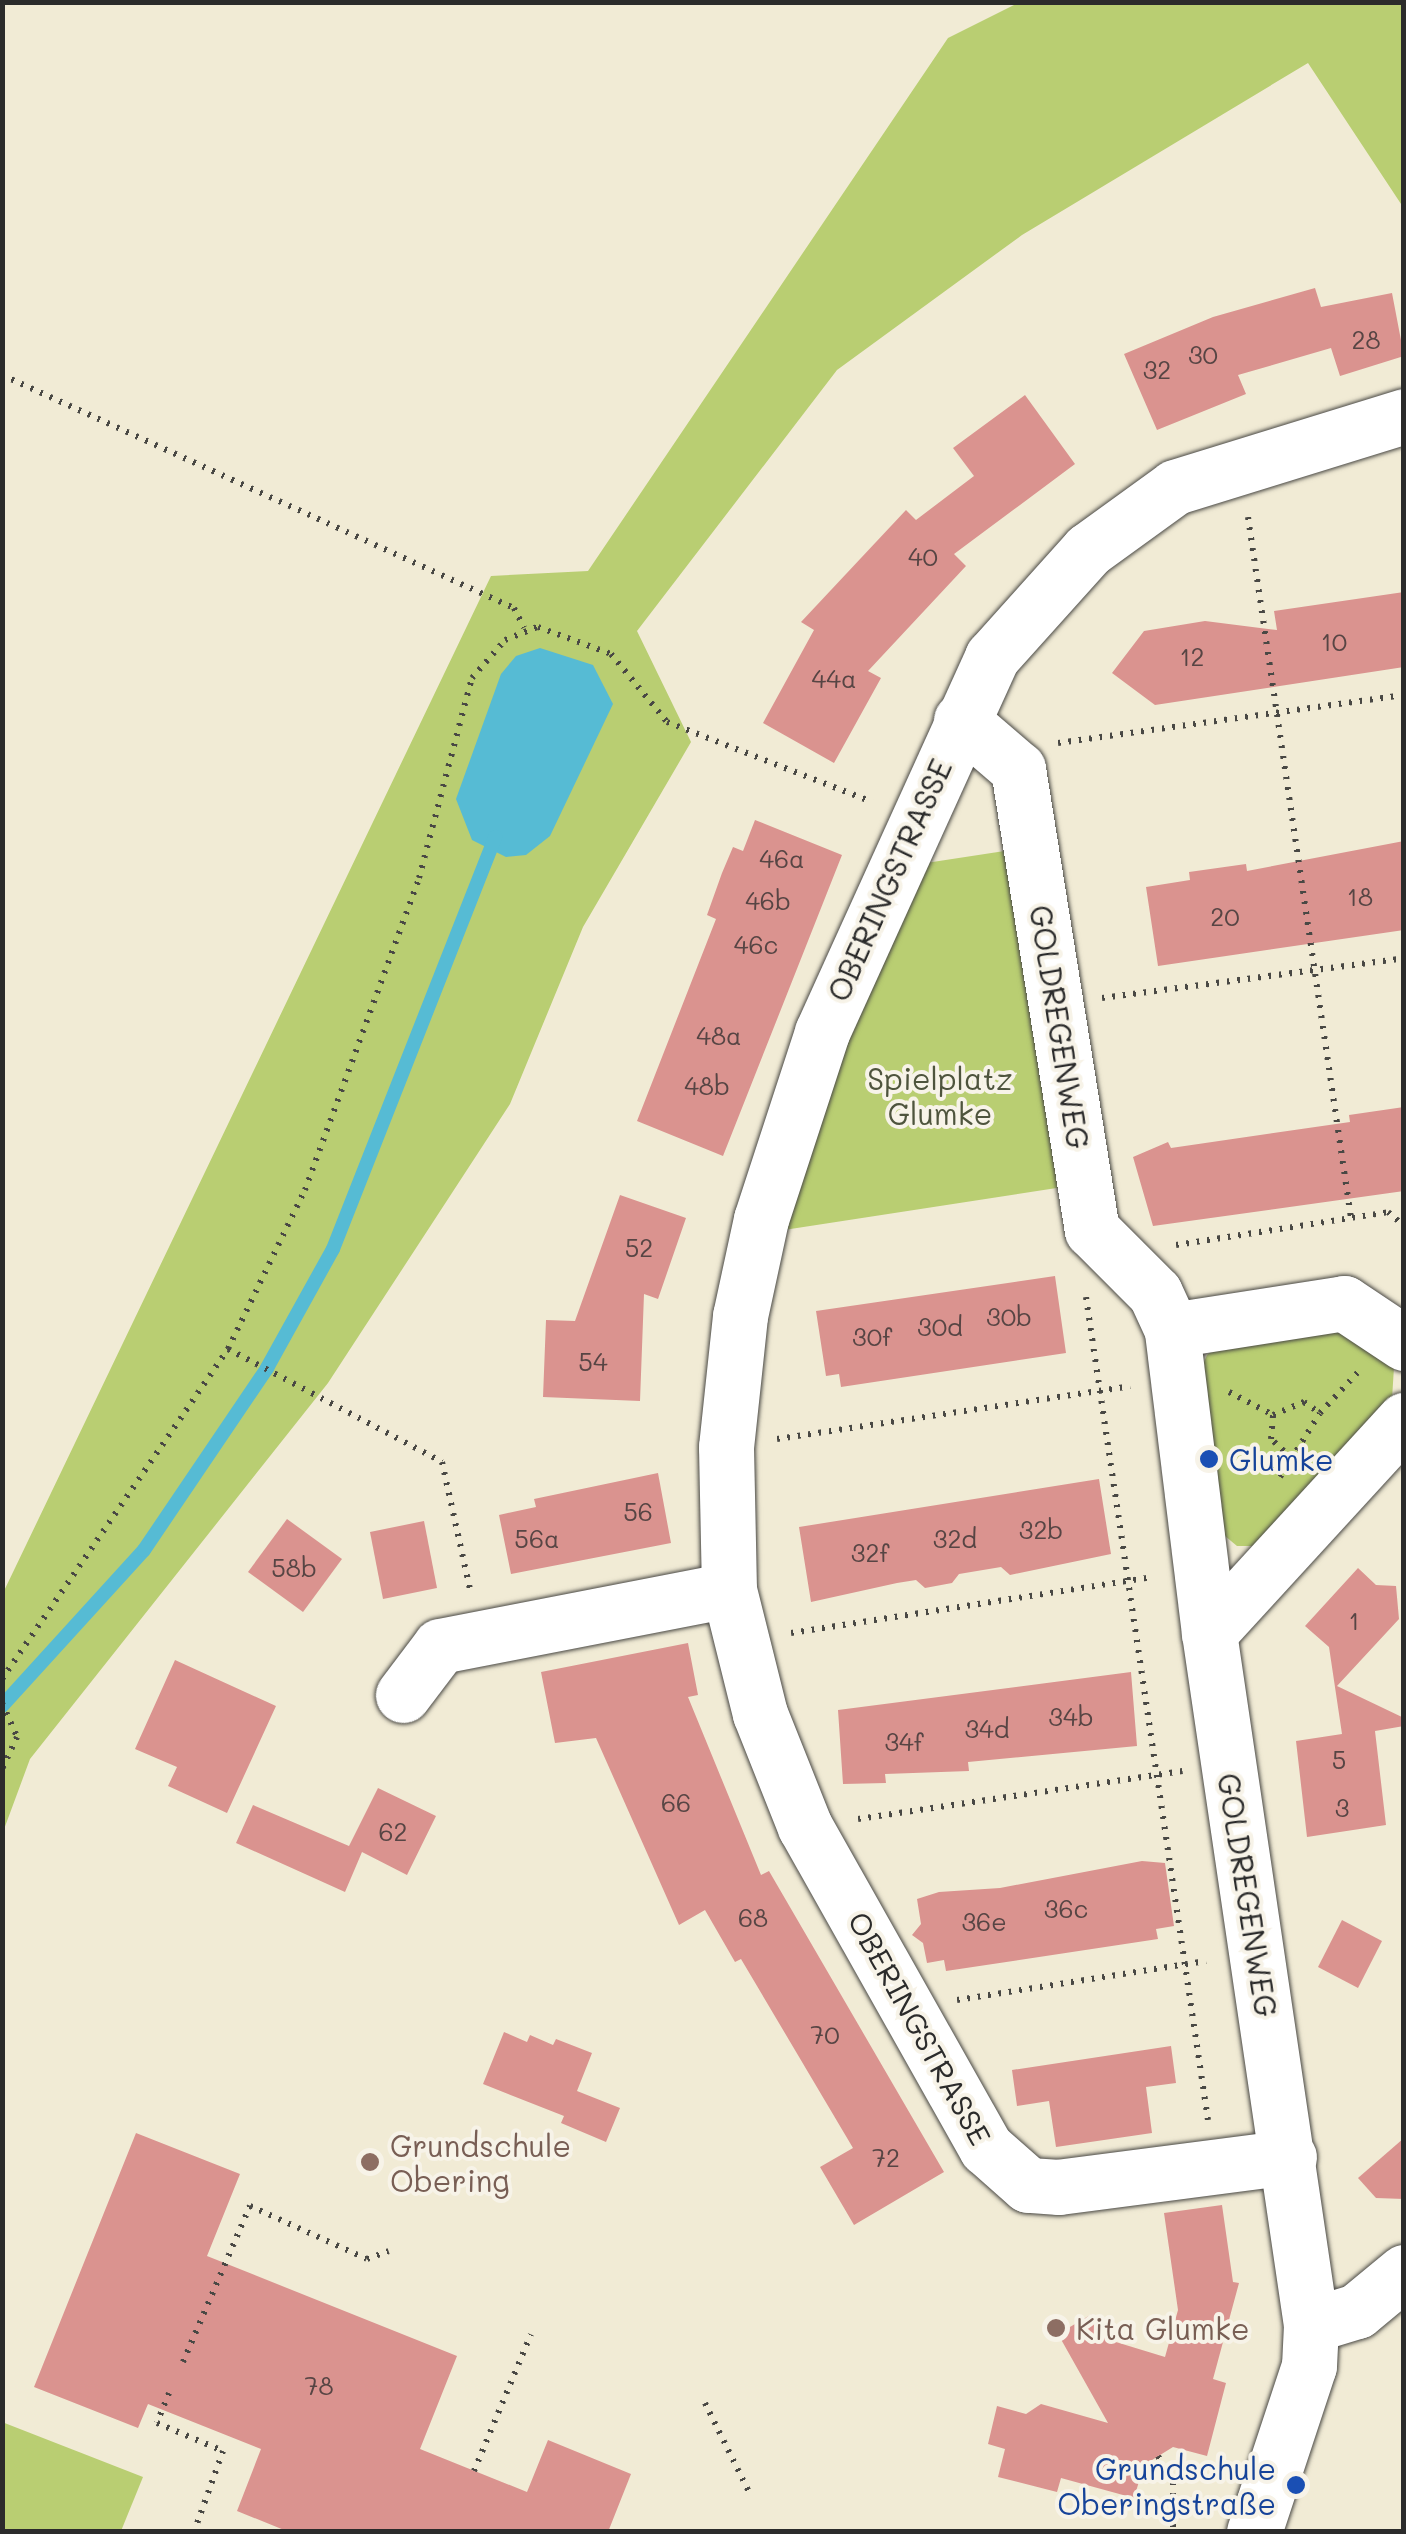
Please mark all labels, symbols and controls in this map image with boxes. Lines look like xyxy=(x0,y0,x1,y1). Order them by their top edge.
house number: 28 xyxy=(1351,324,1381,354)
house number: 30 xyxy=(1188,339,1218,369)
house number: 32 xyxy=(1143,354,1171,384)
house number: 40 xyxy=(908,541,938,571)
house number: 10 xyxy=(1321,626,1347,656)
house number: 12 xyxy=(1179,641,1205,671)
house number: 44a xyxy=(812,663,856,693)
street label: OBERINGSTRASSE xyxy=(820,754,958,1006)
house number: 46a xyxy=(759,843,805,873)
house number: 18 xyxy=(1347,881,1373,911)
house number: 46b xyxy=(745,885,791,915)
house number: 20 xyxy=(1210,901,1240,931)
street label: GOLDREGENWEG xyxy=(1023,903,1097,1151)
house number: 46c xyxy=(734,929,778,959)
house number: 48a xyxy=(696,1020,742,1050)
park label: Spielplatz Glumke xyxy=(867,1060,1013,1130)
house number: 48b xyxy=(684,1070,730,1100)
house number: 52 xyxy=(625,1232,653,1262)
house number: 30b xyxy=(986,1301,1032,1331)
house number: 30d xyxy=(917,1311,963,1341)
house number: 30f xyxy=(852,1321,892,1351)
house number: 54 xyxy=(578,1346,608,1376)
place label: Glumke xyxy=(1229,1441,1334,1477)
marker: Glumke xyxy=(1198,1448,1220,1470)
house number: 56 xyxy=(623,1496,653,1526)
house number: 32b xyxy=(1019,1514,1063,1544)
house number: 56a xyxy=(514,1523,560,1553)
house number: 32d xyxy=(933,1523,977,1553)
house number: 32f xyxy=(851,1537,889,1567)
house number: 58b xyxy=(271,1552,317,1582)
house number: 1 xyxy=(1348,1605,1360,1635)
house number: 34b xyxy=(1048,1701,1094,1731)
house number: 34d xyxy=(964,1713,1010,1743)
house number: 34f xyxy=(884,1726,924,1756)
house number: 5 xyxy=(1332,1744,1346,1774)
street label: GOLDREGENWEG xyxy=(1211,1771,1285,2019)
house number: 66 xyxy=(661,1787,691,1817)
house number: 3 xyxy=(1335,1792,1349,1822)
house number: 62 xyxy=(378,1816,408,1846)
house number: 36c xyxy=(1044,1893,1088,1923)
house number: 68 xyxy=(738,1902,768,1932)
street label: OBERINGSTRASSE xyxy=(841,1905,999,2151)
house number: 36e xyxy=(961,1906,1007,1936)
house number: 70 xyxy=(810,2019,840,2049)
place label: Grundschule Obering xyxy=(390,2127,571,2198)
house number: 72 xyxy=(872,2142,900,2172)
marker: Grundschule Obering xyxy=(359,2151,381,2173)
place label: Kita Glumke xyxy=(1076,2310,1249,2346)
marker: Kita Glumke xyxy=(1045,2317,1067,2339)
house number: 78 xyxy=(304,2370,334,2400)
place label: Grundschule Oberingstraße xyxy=(1057,2450,1276,2520)
marker: Grundschule Oberingstraße xyxy=(1285,2474,1307,2496)

